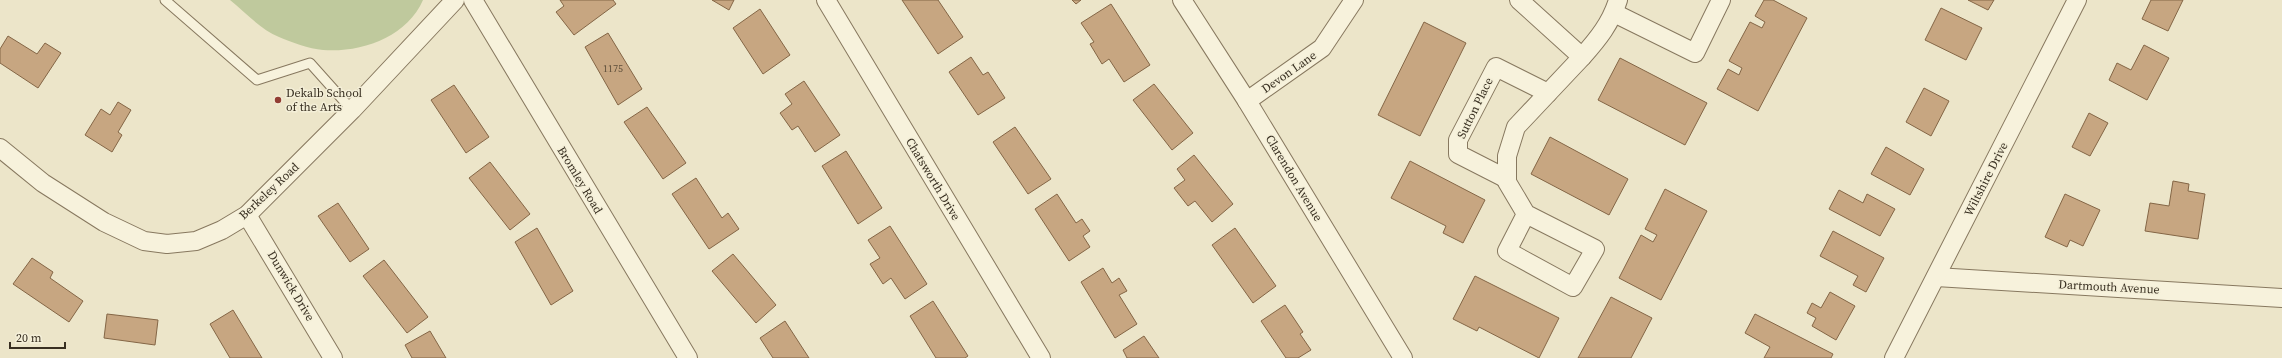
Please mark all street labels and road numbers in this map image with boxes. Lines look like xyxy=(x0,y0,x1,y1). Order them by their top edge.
street label: Devon Lane xyxy=(1258,47,1320,97)
street label: Sutton Place xyxy=(1453,75,1497,141)
street label: Clarendon Avenue xyxy=(1262,132,1326,224)
street label: Chatsworth Drive xyxy=(902,135,964,223)
street label: Wiltshire Drive xyxy=(1960,139,2012,219)
street label: Bromley Road xyxy=(554,143,606,217)
street label: Berkeley Road xyxy=(236,159,303,223)
street label: Dunwick Drive xyxy=(264,248,318,324)
street label: Dartmouth Avenue xyxy=(2058,276,2160,298)

